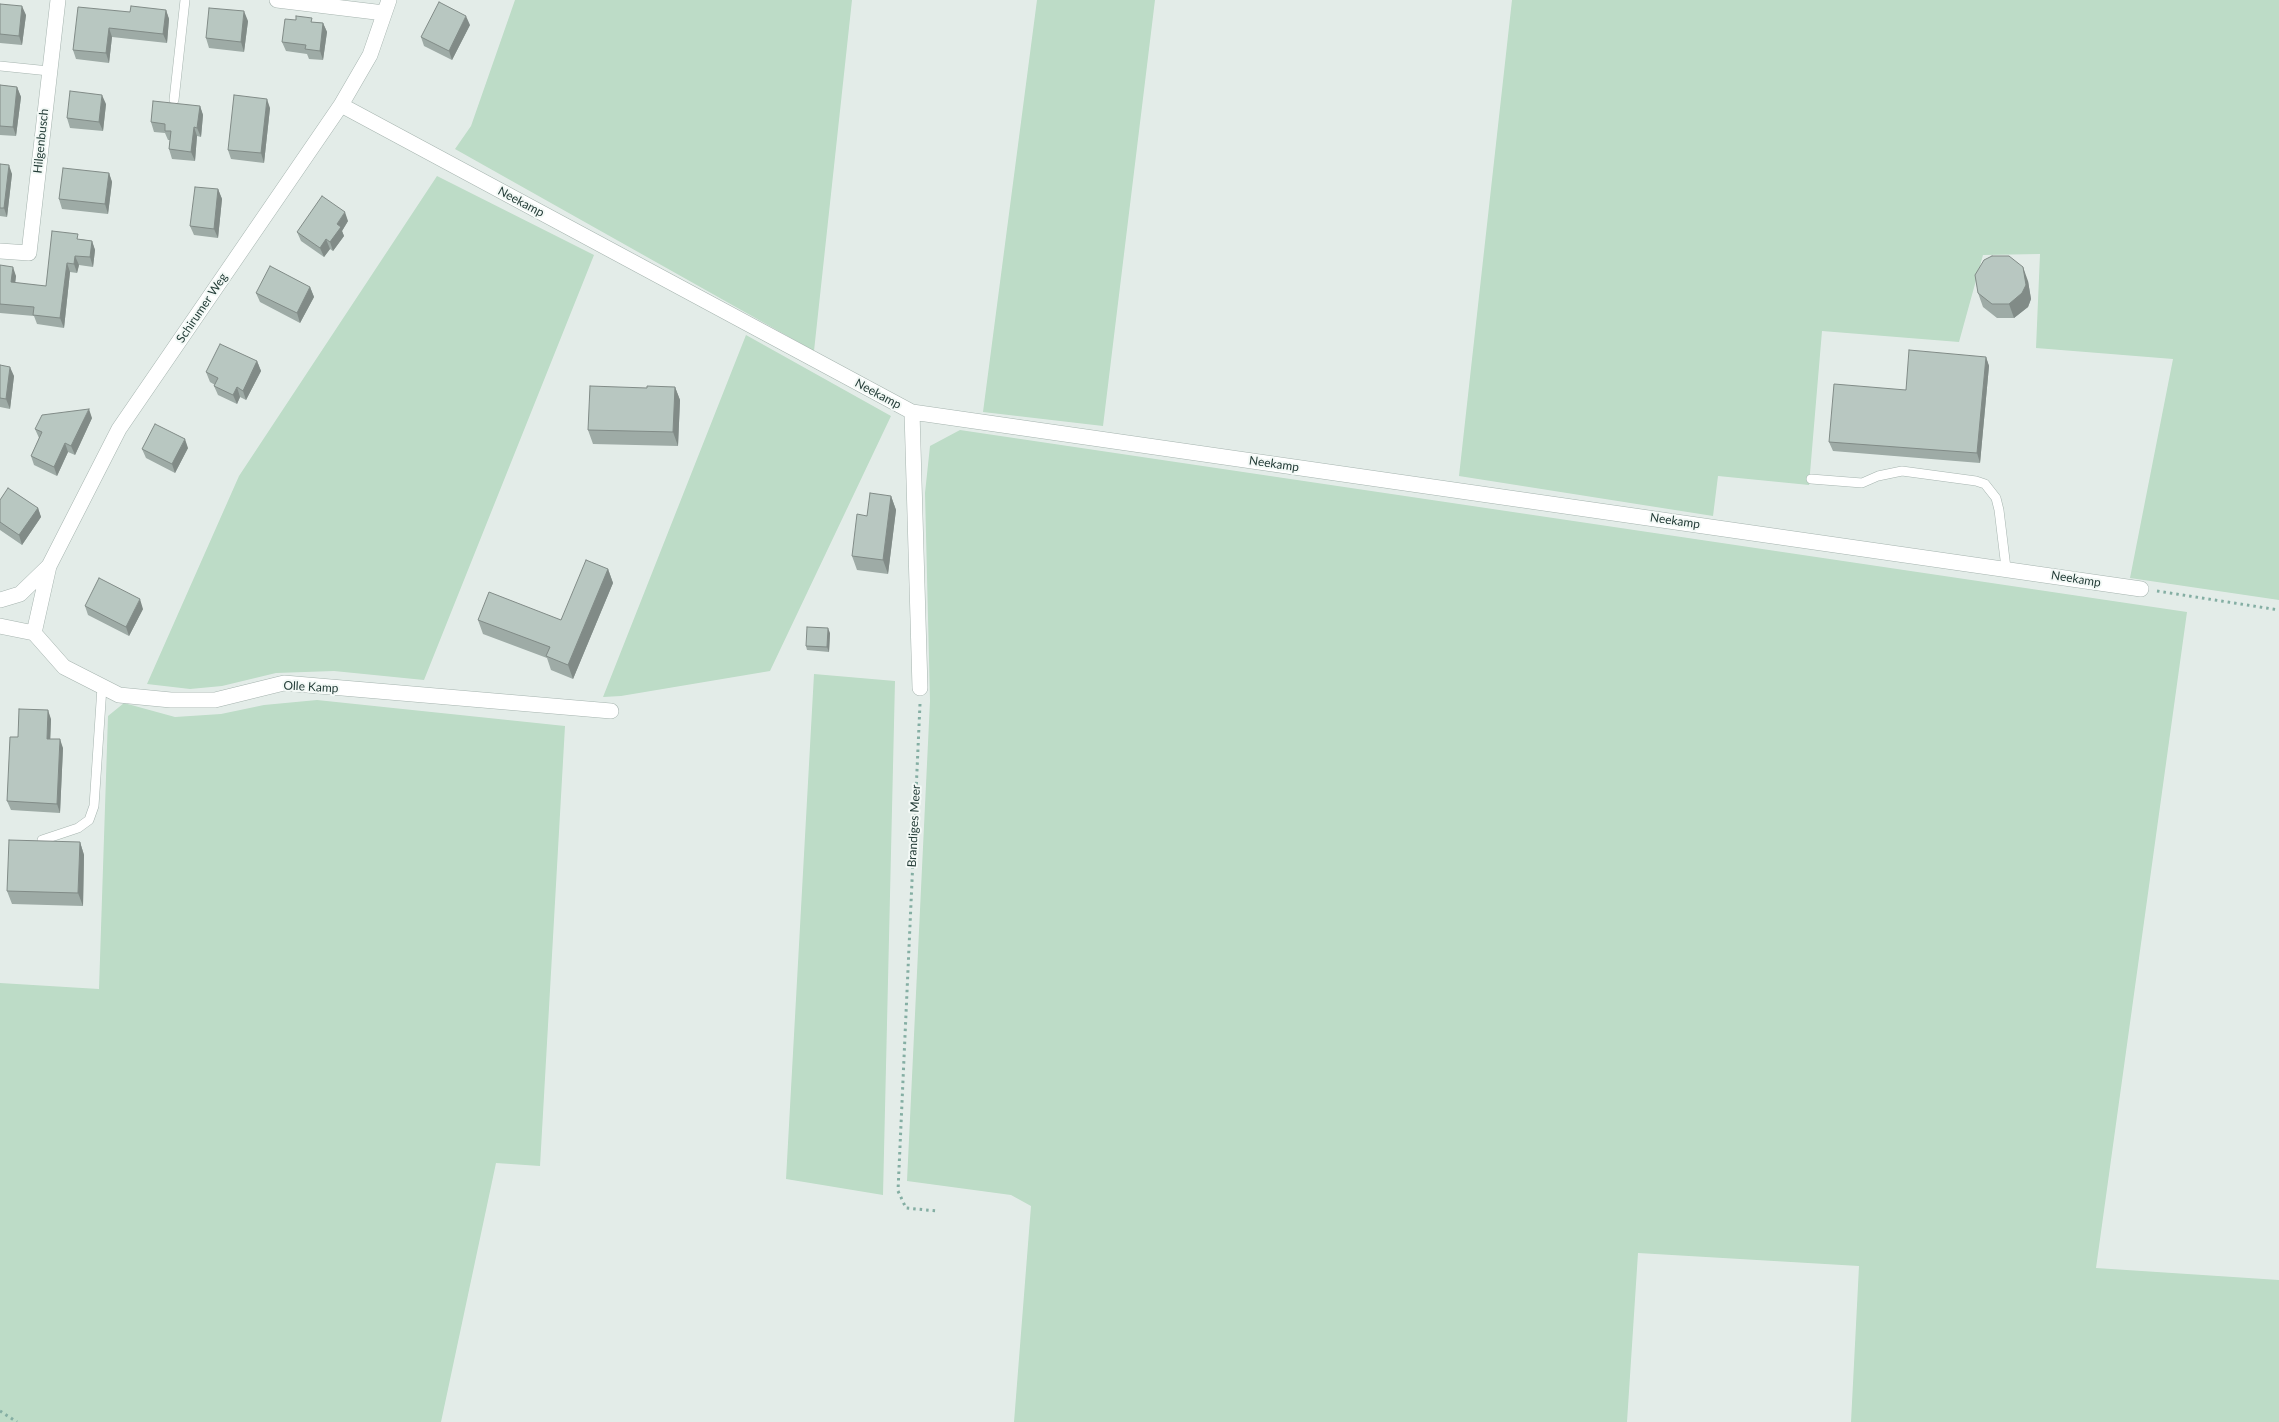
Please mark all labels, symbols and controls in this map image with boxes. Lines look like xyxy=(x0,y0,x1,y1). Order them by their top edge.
street label: Hilgenbusch xyxy=(30,108,52,174)
street label: Neekamp xyxy=(495,184,547,220)
street label: Schirumer Weg xyxy=(173,270,231,346)
street label: Neekamp xyxy=(852,376,904,412)
street label: Neekamp xyxy=(1248,453,1300,475)
street label: Neekamp xyxy=(1649,510,1701,532)
street label: Neekamp xyxy=(2050,568,2102,590)
street label: Olle Kamp xyxy=(283,678,339,696)
street label: Brandiges Meer xyxy=(905,784,923,868)

